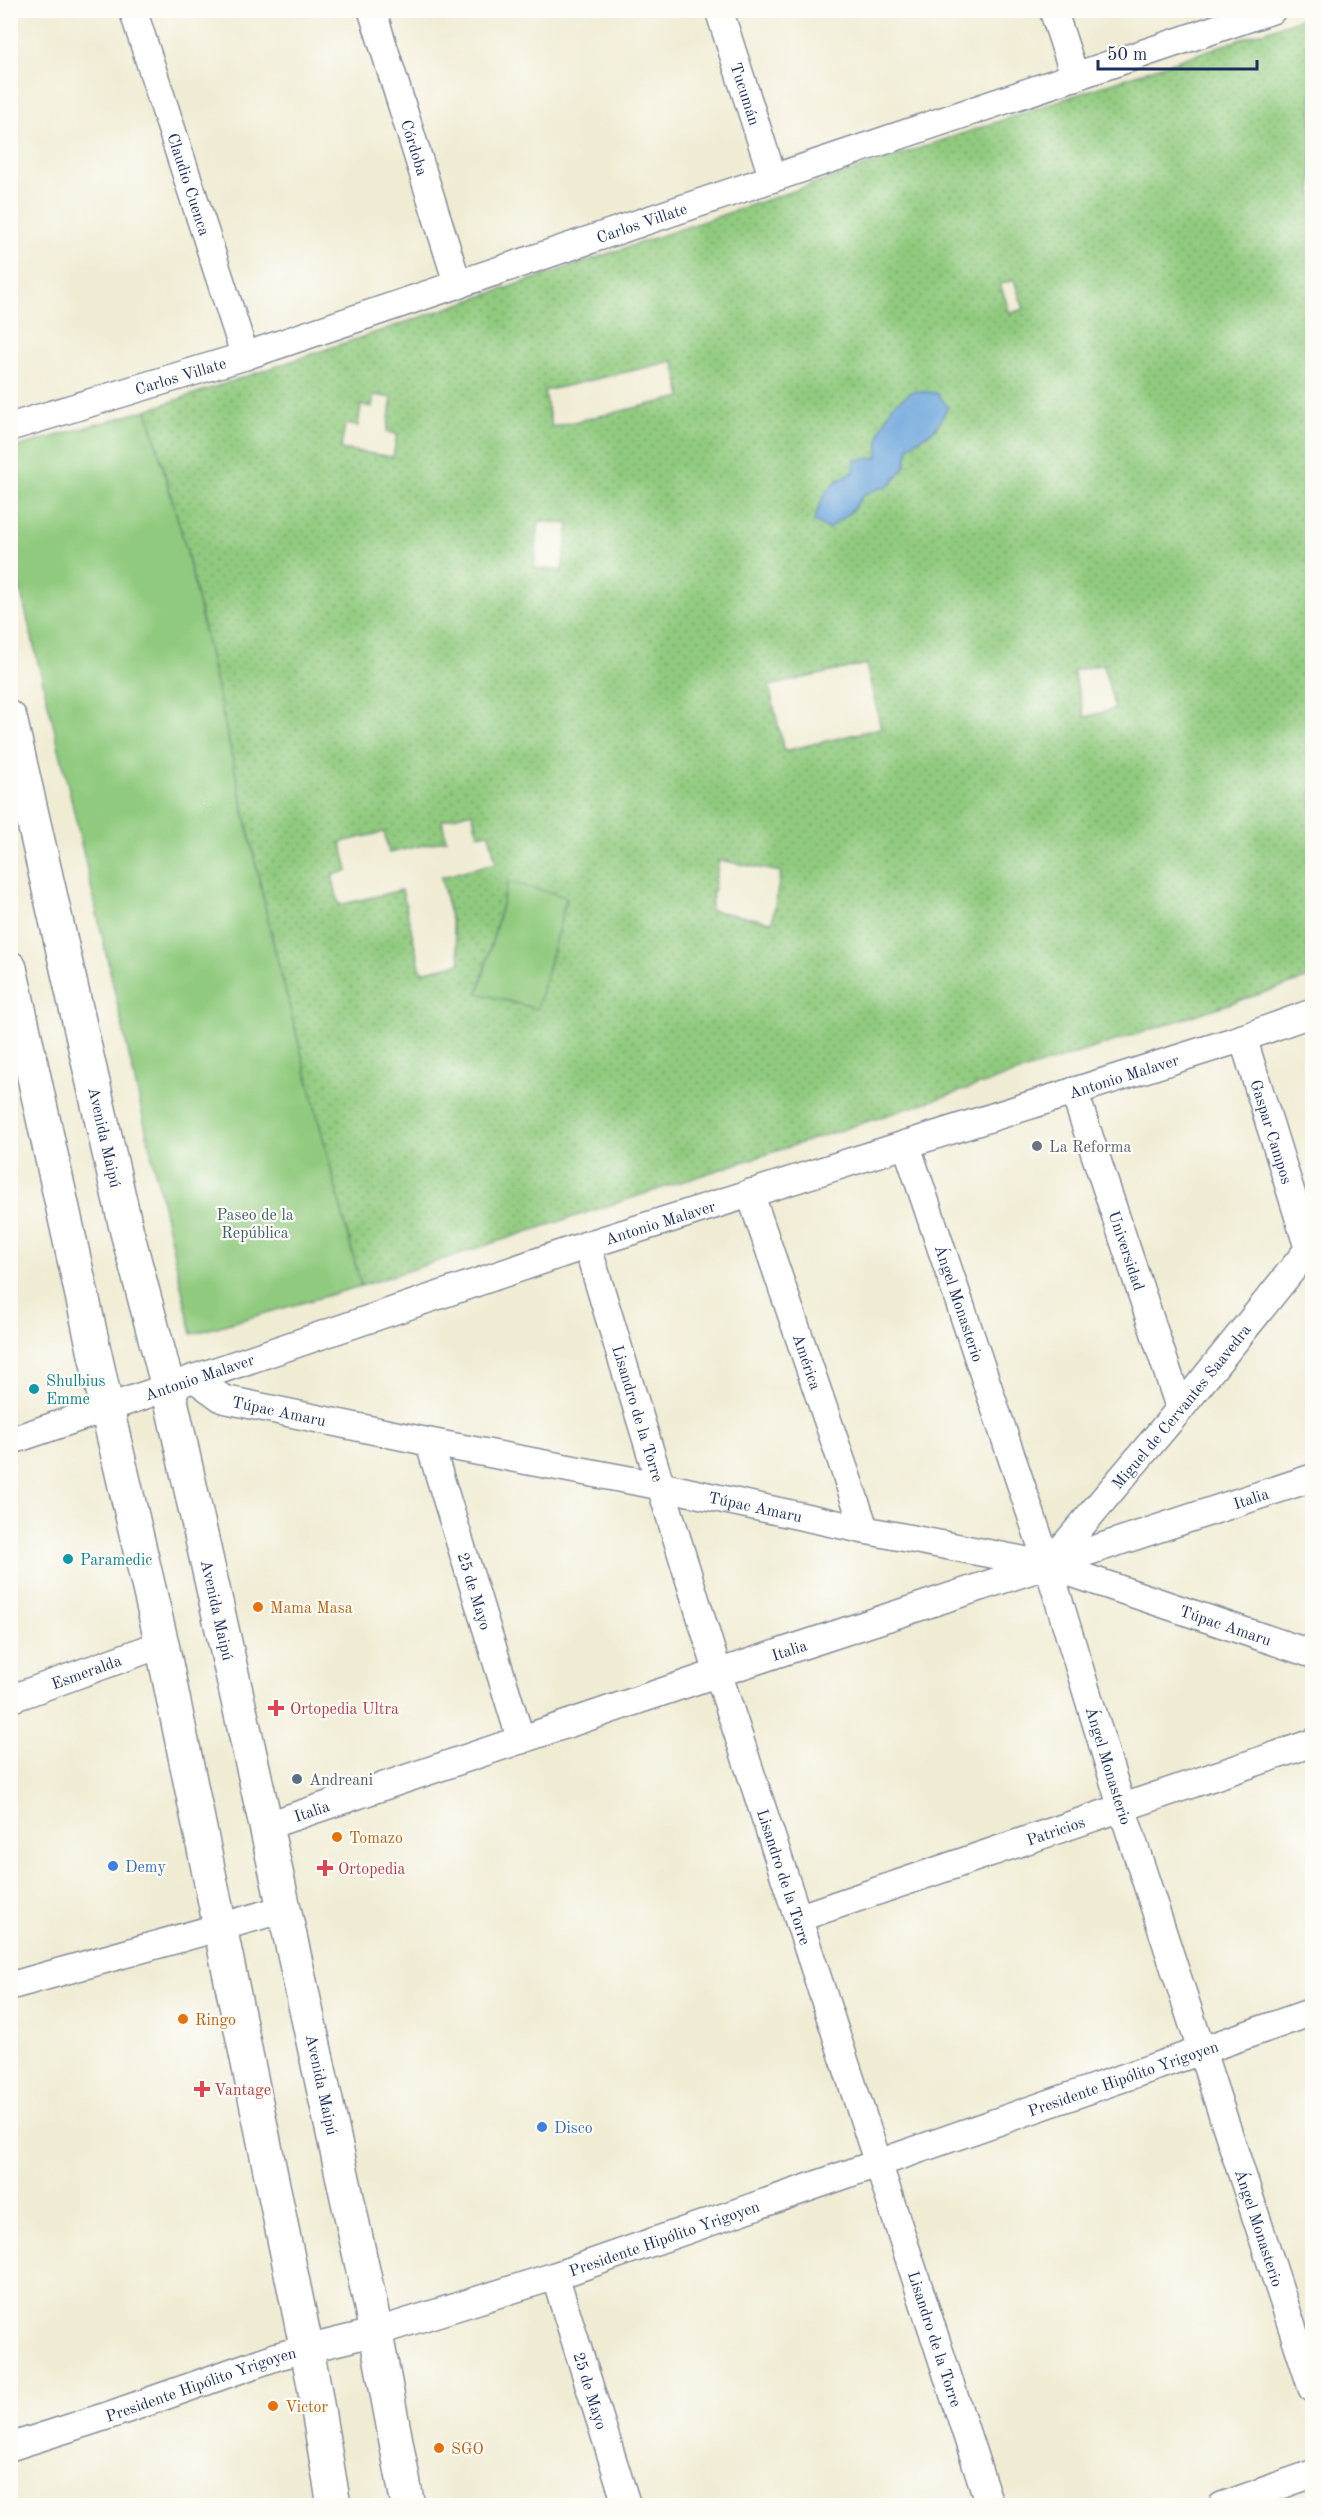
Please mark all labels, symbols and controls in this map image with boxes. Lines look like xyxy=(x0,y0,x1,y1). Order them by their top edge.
scale bar xyxy=(1098,33,1257,71)
text: 50 m xyxy=(1107,46,1147,64)
street label: Tucumán xyxy=(726,61,762,128)
street label: Córdoba xyxy=(397,118,429,178)
street label: Claudio Cuenca xyxy=(163,131,212,238)
street label: Carlos Villate xyxy=(595,202,690,247)
street label: Carlos Villate xyxy=(133,356,228,399)
street label: Antonio Malaver xyxy=(1067,1053,1182,1102)
street label: Gaspar Campos xyxy=(1246,1078,1294,1186)
street label: Avenida Maipú xyxy=(84,1086,123,1190)
marker: La Reforma xyxy=(1030,1139,1044,1153)
place label: La Reforma xyxy=(1049,1140,1131,1156)
street label: Antonio Malaver xyxy=(604,1199,718,1249)
park label: Paseo de la República xyxy=(216,1208,294,1242)
street label: Universidad xyxy=(1105,1209,1146,1293)
street label: Ángel Monasterio xyxy=(931,1242,985,1364)
street label: Miguel de Cervantes Saavedra xyxy=(1110,1322,1255,1493)
street label: América xyxy=(789,1332,823,1392)
street label: Lisandro de la Torre xyxy=(608,1344,665,1484)
street label: Antonio Malaver xyxy=(143,1352,257,1405)
place label: Shulbius Emme xyxy=(46,1374,106,1408)
marker: Shulbius Emme xyxy=(27,1382,41,1396)
street label: Túpac Amaru xyxy=(230,1395,327,1430)
street label: Italia xyxy=(1232,1487,1271,1513)
street label: Túpac Amaru xyxy=(707,1490,804,1526)
street label: 25 de Mayo xyxy=(454,1551,493,1632)
marker: Paramedic xyxy=(61,1552,75,1566)
place label: Paramedic xyxy=(80,1553,152,1569)
street label: Avenida Maipú xyxy=(197,1559,235,1663)
marker: Mama Masa xyxy=(251,1600,265,1614)
place label: Mama Masa xyxy=(270,1601,353,1617)
street label: Túpac Amaru xyxy=(1177,1604,1273,1650)
street label: Italia xyxy=(770,1638,810,1665)
street label: Esmeralda xyxy=(50,1653,124,1693)
marker: Ortopedia Ultra xyxy=(267,1699,285,1717)
place label: Ortopedia Ultra xyxy=(290,1702,399,1718)
street label: Ángel Monasterio xyxy=(1082,1704,1133,1827)
marker: Andreani xyxy=(290,1772,304,1786)
place label: Andreani xyxy=(309,1773,373,1789)
street label: Italia xyxy=(292,1799,332,1826)
street label: Lisandro de la Torre xyxy=(753,1808,812,1947)
street label: Patricios xyxy=(1025,1815,1088,1850)
marker: Tomazo xyxy=(330,1830,344,1844)
place label: Tomazo xyxy=(349,1831,403,1847)
marker: Demy xyxy=(106,1859,120,1873)
marker: Ortopedia xyxy=(316,1859,334,1877)
place label: Demy xyxy=(125,1860,167,1876)
place label: Ortopedia xyxy=(338,1862,406,1878)
marker: Ringo xyxy=(176,2012,190,2026)
place label: Ringo xyxy=(195,2013,236,2029)
street label: Avenida Maipú xyxy=(302,2033,339,2137)
street label: Presidente Hipólito Yrigoyen xyxy=(1026,2039,1221,2120)
marker: Vantage xyxy=(195,2082,209,2096)
place label: Vantage xyxy=(214,2083,271,2099)
marker: Disco xyxy=(535,2120,549,2134)
place label: Disco xyxy=(554,2121,593,2137)
street label: Ángel Monasterio xyxy=(1231,2166,1284,2289)
street label: Presidente Hipólito Yrigoyen xyxy=(567,2199,762,2280)
street label: Lisandro de la Torre xyxy=(904,2270,963,2409)
street label: Presidente Hipólito Yrigoyen xyxy=(104,2346,298,2426)
street label: 25 de Mayo xyxy=(569,2351,609,2432)
marker: Victor xyxy=(266,2399,280,2413)
place label: Victor xyxy=(285,2400,328,2416)
marker: SGO xyxy=(432,2441,446,2455)
place label: SGO xyxy=(451,2442,484,2458)

